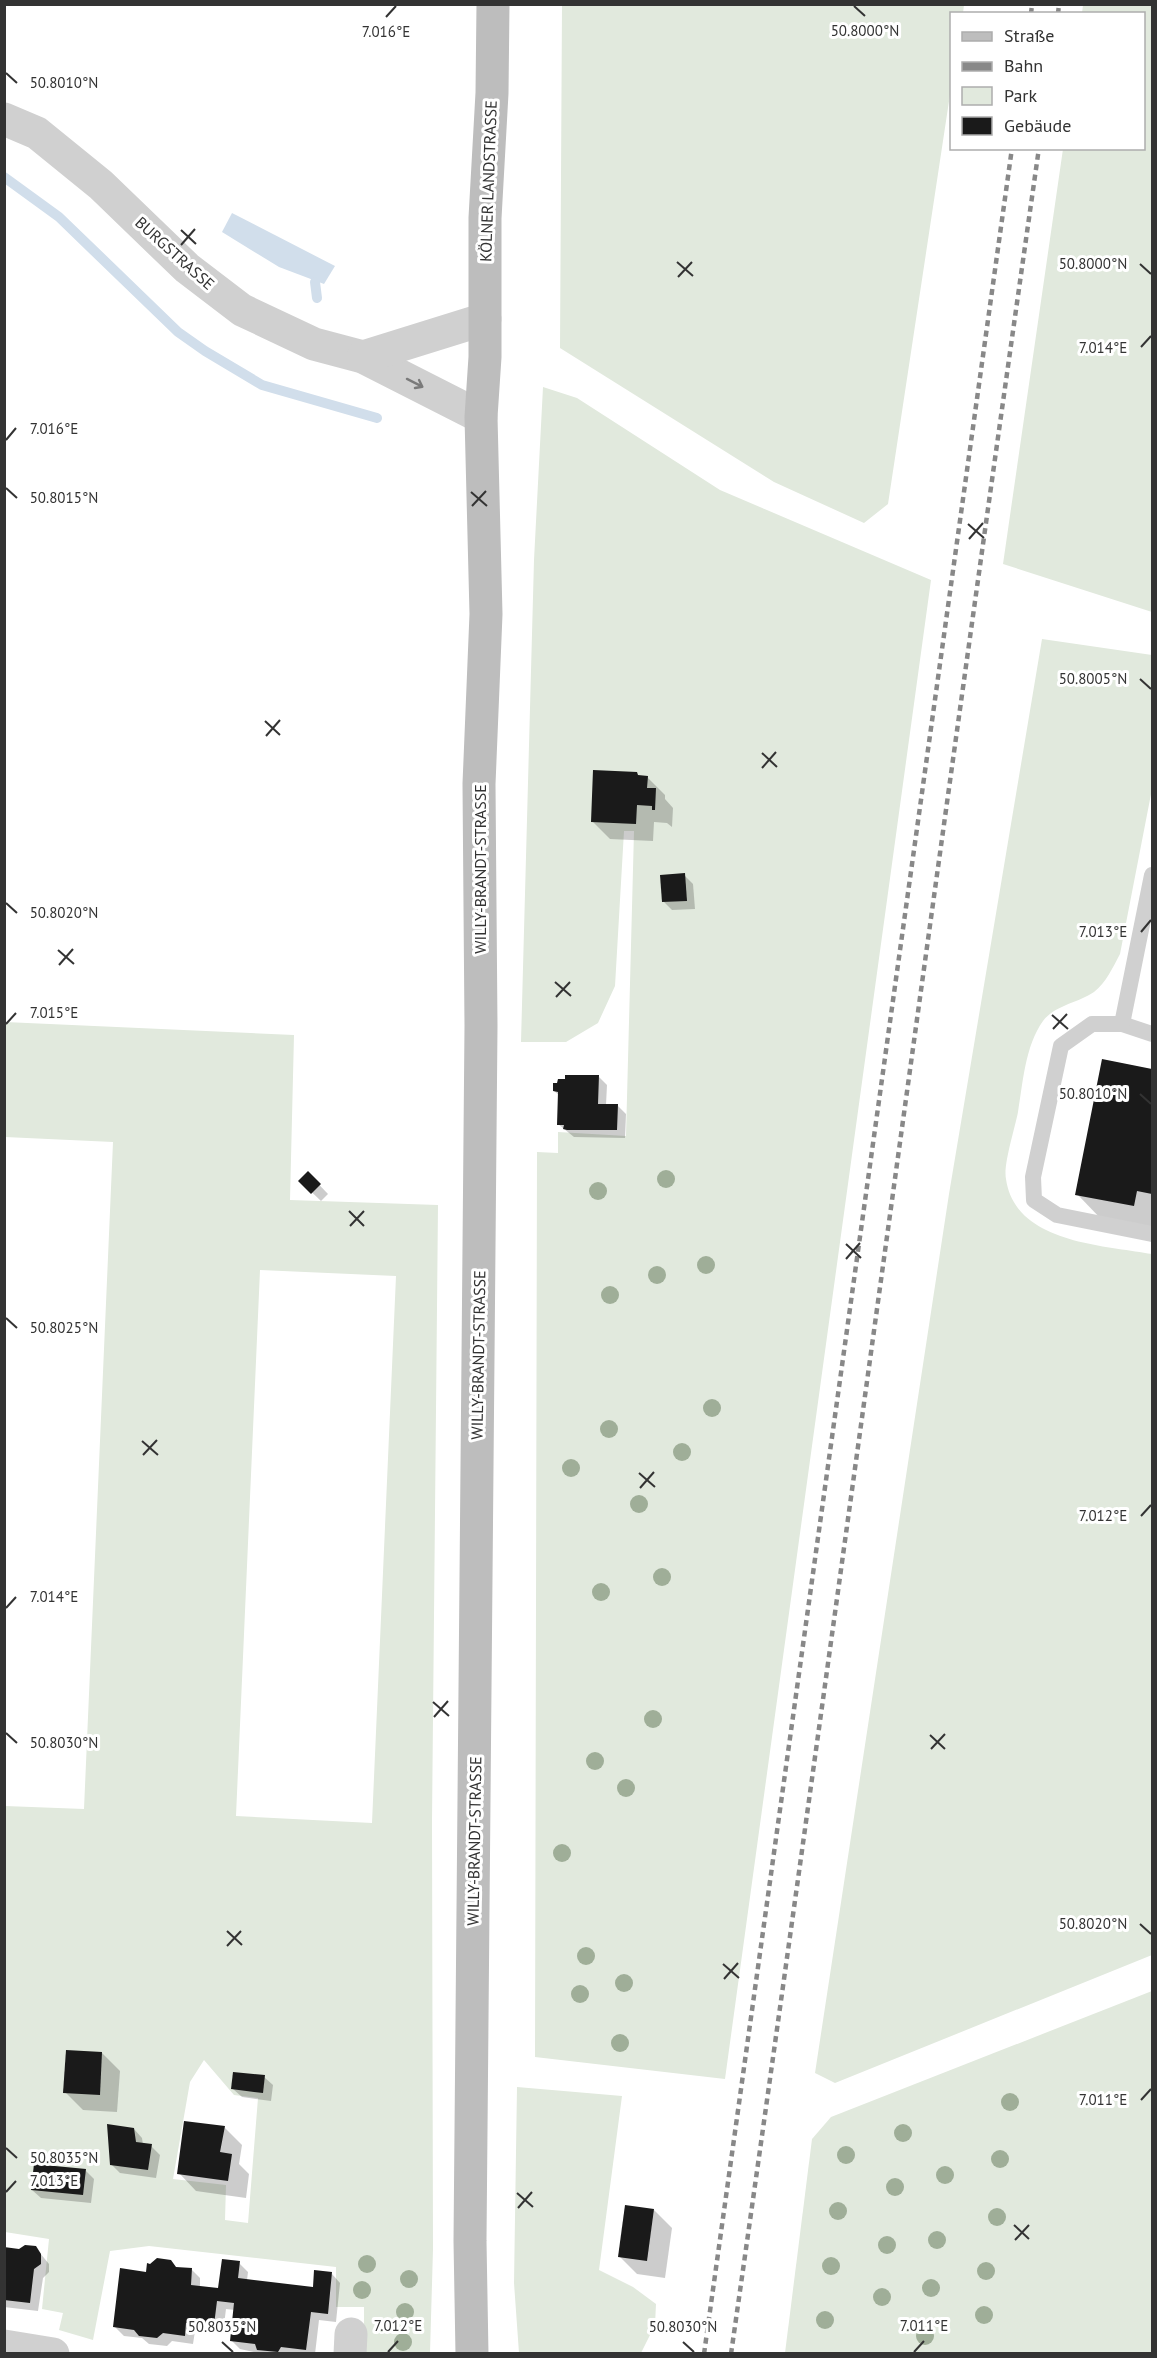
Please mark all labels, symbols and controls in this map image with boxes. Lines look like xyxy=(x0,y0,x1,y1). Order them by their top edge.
legend xyxy=(950,12,1145,150)
text: 50.8000°N xyxy=(831,21,899,40)
text: 7.016°E xyxy=(362,22,410,41)
text: Straße xyxy=(1004,24,1055,47)
text: Bahn xyxy=(1004,54,1043,77)
text: 50.8010°N xyxy=(30,73,98,92)
text: Park xyxy=(1004,84,1037,107)
street label: KÖLNER LANDSTRASSE xyxy=(475,100,501,262)
text: Gebäude xyxy=(1004,114,1071,137)
street label: BURGSTRASSE xyxy=(131,212,219,294)
text: 50.8000°N xyxy=(1059,254,1127,273)
text: 7.014°E xyxy=(1079,338,1127,357)
one-way arrow xyxy=(406,377,423,389)
text: 7.016°E xyxy=(30,419,78,438)
text: 50.8015°N xyxy=(30,488,98,507)
text: 50.8005°N xyxy=(1059,669,1127,688)
street label: WILLY-BRANDT-STRASSE xyxy=(470,784,490,954)
text: 50.8020°N xyxy=(30,903,98,922)
text: 7.013°E xyxy=(1079,922,1127,941)
text: 7.015°E xyxy=(30,1003,78,1022)
text: 50.8010°N xyxy=(1059,1084,1127,1103)
street label: WILLY-BRANDT-STRASSE xyxy=(467,1270,489,1440)
text: 50.8025°N xyxy=(30,1318,98,1337)
text: 7.012°E xyxy=(1079,1506,1127,1525)
text: 7.014°E xyxy=(30,1587,78,1606)
text: 50.8030°N xyxy=(30,1733,98,1752)
street label: WILLY-BRANDT-STRASSE xyxy=(463,1756,485,1926)
text: 50.8020°N xyxy=(1059,1914,1127,1933)
text: 7.011°E xyxy=(1079,2090,1127,2109)
text: 50.8035°N xyxy=(30,2148,98,2167)
text: 7.013°E xyxy=(30,2171,78,2190)
text: 7.012°E xyxy=(374,2316,422,2335)
text: 7.011°E xyxy=(900,2316,948,2335)
text: 50.8035°N xyxy=(188,2317,256,2336)
text: 50.8030°N xyxy=(649,2317,717,2336)

